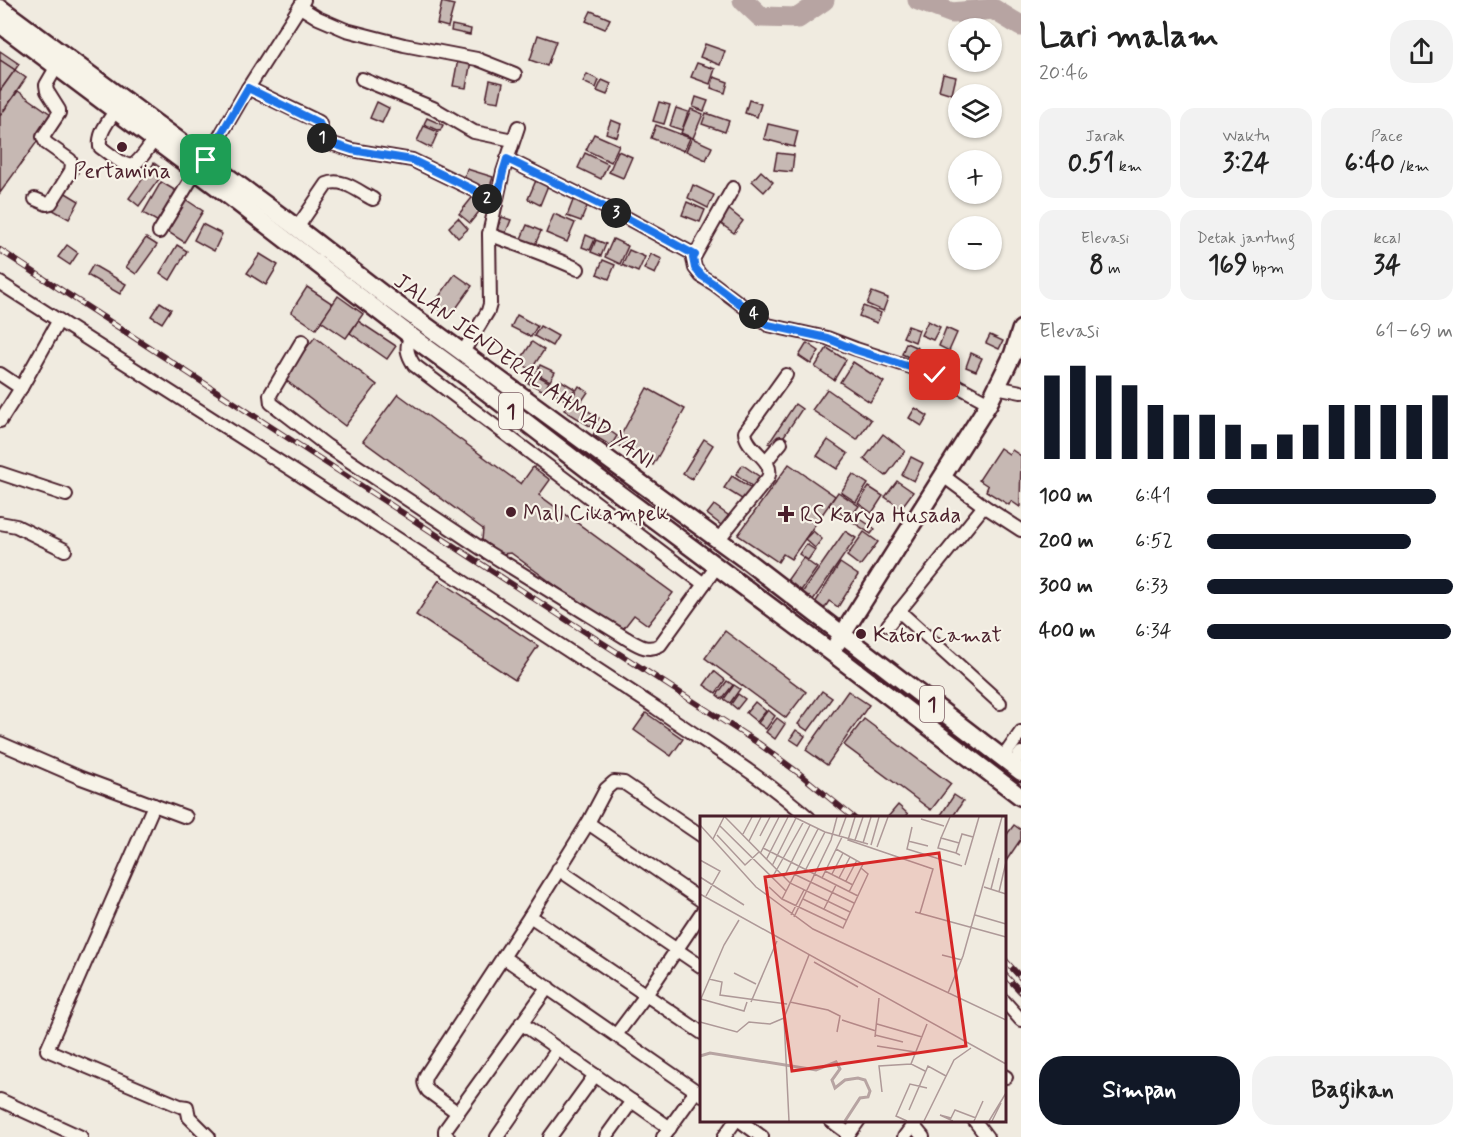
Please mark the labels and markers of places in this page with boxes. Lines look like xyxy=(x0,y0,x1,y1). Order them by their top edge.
pin: 1 xyxy=(307,123,337,153)
pin xyxy=(180,134,231,185)
marker: Pertamina xyxy=(115,140,129,154)
place label: Pertamina xyxy=(73,158,171,186)
pin: 2 xyxy=(472,184,502,214)
pin: 3 xyxy=(601,198,631,228)
pin: 4 xyxy=(739,299,769,329)
pin xyxy=(909,349,960,400)
place label: Mall Cikampek xyxy=(523,500,669,528)
place label: RS Karya Husada xyxy=(800,502,961,530)
marker: Mall Cikampek xyxy=(504,505,518,519)
marker: RS Karya Husada xyxy=(777,505,795,523)
place label: Kator Camat xyxy=(873,622,1002,650)
marker: Kator Camat xyxy=(854,627,868,641)

